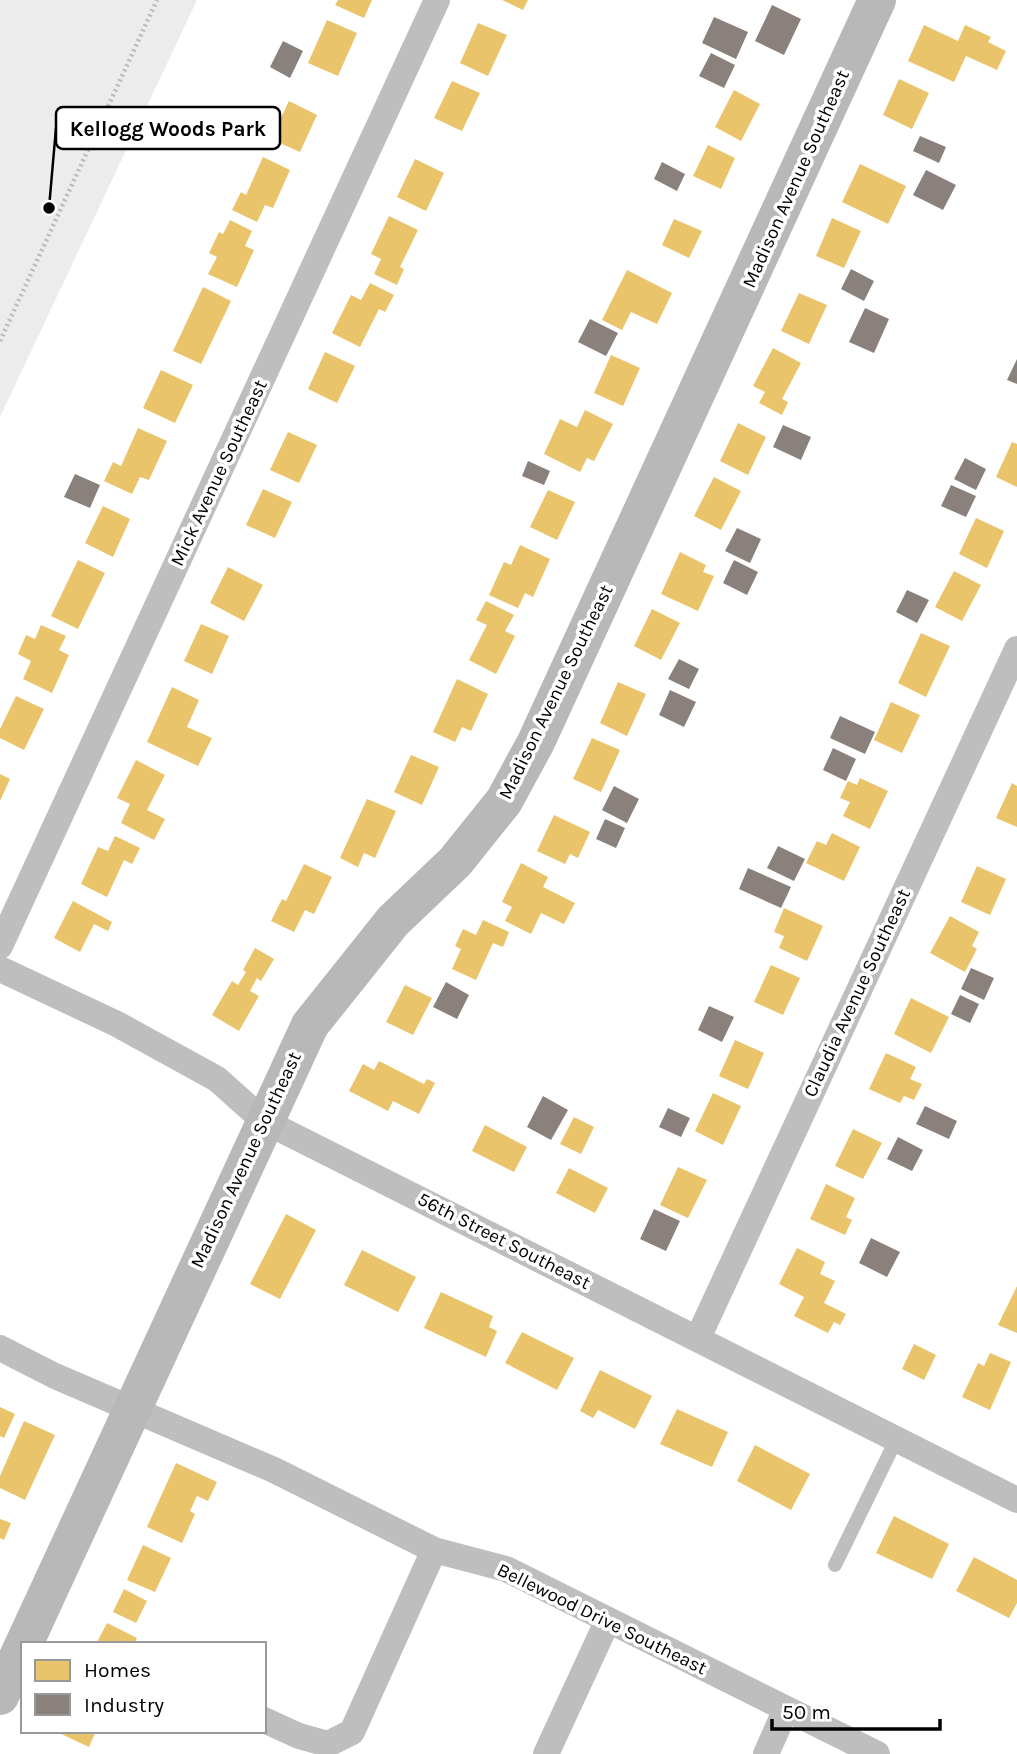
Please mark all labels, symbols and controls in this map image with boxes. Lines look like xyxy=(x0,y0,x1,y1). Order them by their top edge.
street label: Madison Avenue Southeast xyxy=(738,67,854,291)
callout: Kellogg Woods Park xyxy=(56,107,280,149)
text: Kellogg Woods Park xyxy=(70,117,267,141)
street label: Mick Avenue Southeast xyxy=(166,376,272,570)
street label: Madison Avenue Southeast xyxy=(494,581,618,803)
street label: Claudia Avenue Southeast xyxy=(799,885,915,1101)
street label: Madison Avenue Southeast xyxy=(186,1048,306,1272)
street label: 56th Street Southeast xyxy=(414,1188,594,1294)
street label: Bellewood Drive Southeast xyxy=(494,1559,710,1679)
legend xyxy=(21,1642,266,1733)
text: Homes xyxy=(84,1658,151,1682)
scale bar xyxy=(772,1688,940,1732)
text: Industry xyxy=(84,1693,164,1717)
text: 50 m xyxy=(782,1700,831,1724)

